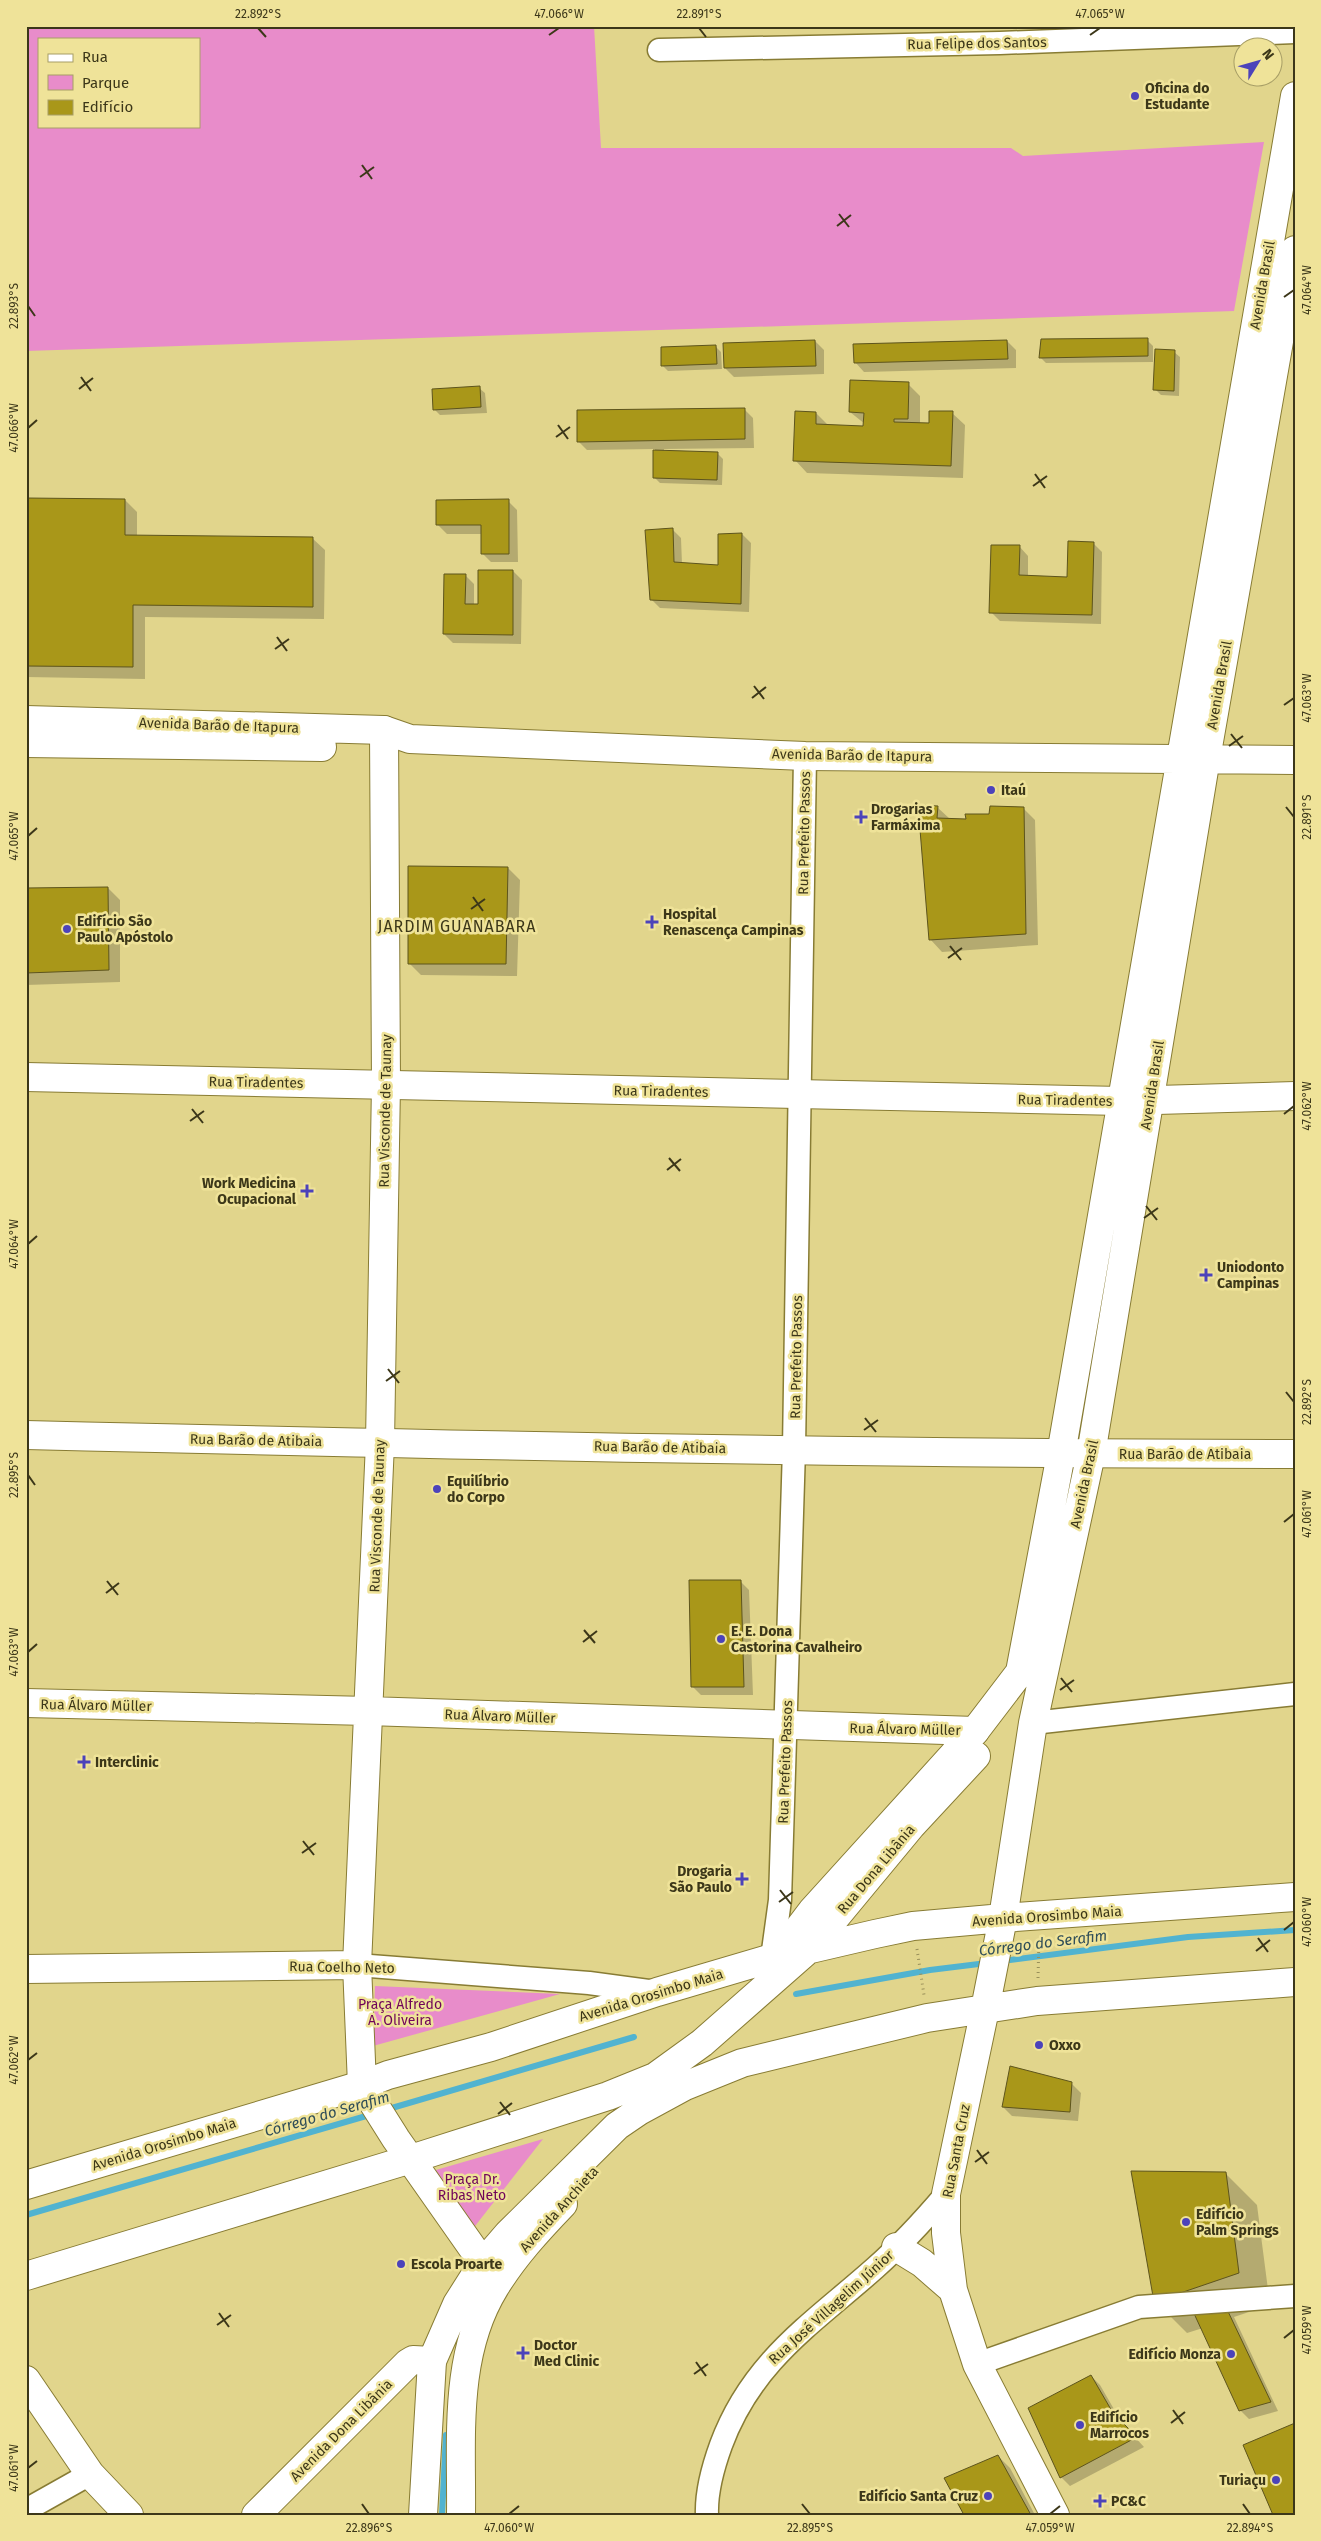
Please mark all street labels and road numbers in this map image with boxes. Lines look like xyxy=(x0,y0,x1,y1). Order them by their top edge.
street label: Rua Felipe dos Santos xyxy=(907,34,1047,53)
street label: Avenida Brasil xyxy=(1246,239,1279,331)
street label: Avenida Brasil xyxy=(1203,639,1236,731)
street label: Avenida Barão de Itapura xyxy=(139,714,299,737)
street label: Avenida Barão de Itapura xyxy=(772,746,932,765)
street label: Rua Prefeito Passos xyxy=(795,771,814,895)
street label: Rua Visconde de Taunay xyxy=(376,1034,395,1188)
street label: Avenida Brasil xyxy=(1137,1039,1168,1131)
street label: Rua Tiradentes xyxy=(208,1073,304,1092)
street label: Rua Tiradentes xyxy=(613,1082,709,1101)
street label: Rua Tiradentes xyxy=(1017,1091,1113,1110)
street label: Rua Prefeito Passos xyxy=(787,1295,806,1419)
street label: Rua Barão de Atibaia xyxy=(190,1431,322,1450)
street label: Rua Barão de Atibaia xyxy=(594,1438,726,1457)
street label: Avenida Brasil xyxy=(1067,1438,1102,1530)
street label: Rua Visconde de Taunay xyxy=(366,1439,389,1593)
street label: Rua Barão de Atibaia xyxy=(1119,1446,1251,1463)
street label: Rua Álvaro Müller xyxy=(40,1695,152,1715)
street label: Rua Prefeito Passos xyxy=(775,1699,796,1824)
street label: Rua Álvaro Müller xyxy=(444,1705,557,1727)
street label: Rua Álvaro Müller xyxy=(849,1719,961,1739)
street label: Rua Dona Libânia xyxy=(834,1821,919,1917)
street label: Avenida Orosimbo Maia xyxy=(972,1903,1122,1930)
street label: Rua Coelho Neto xyxy=(289,1958,395,1977)
street label: Avenida Orosimbo Maia xyxy=(577,1965,725,2026)
street label: Rua Santa Cruz xyxy=(939,2103,974,2199)
street label: Avenida Orosimbo Maia xyxy=(90,2114,238,2175)
street label: Avenida Anchieta xyxy=(516,2163,602,2256)
street label: Rua José Villagelim Júnior xyxy=(765,2246,898,2368)
street label: Avenida Dona Libânia xyxy=(287,2376,396,2485)

